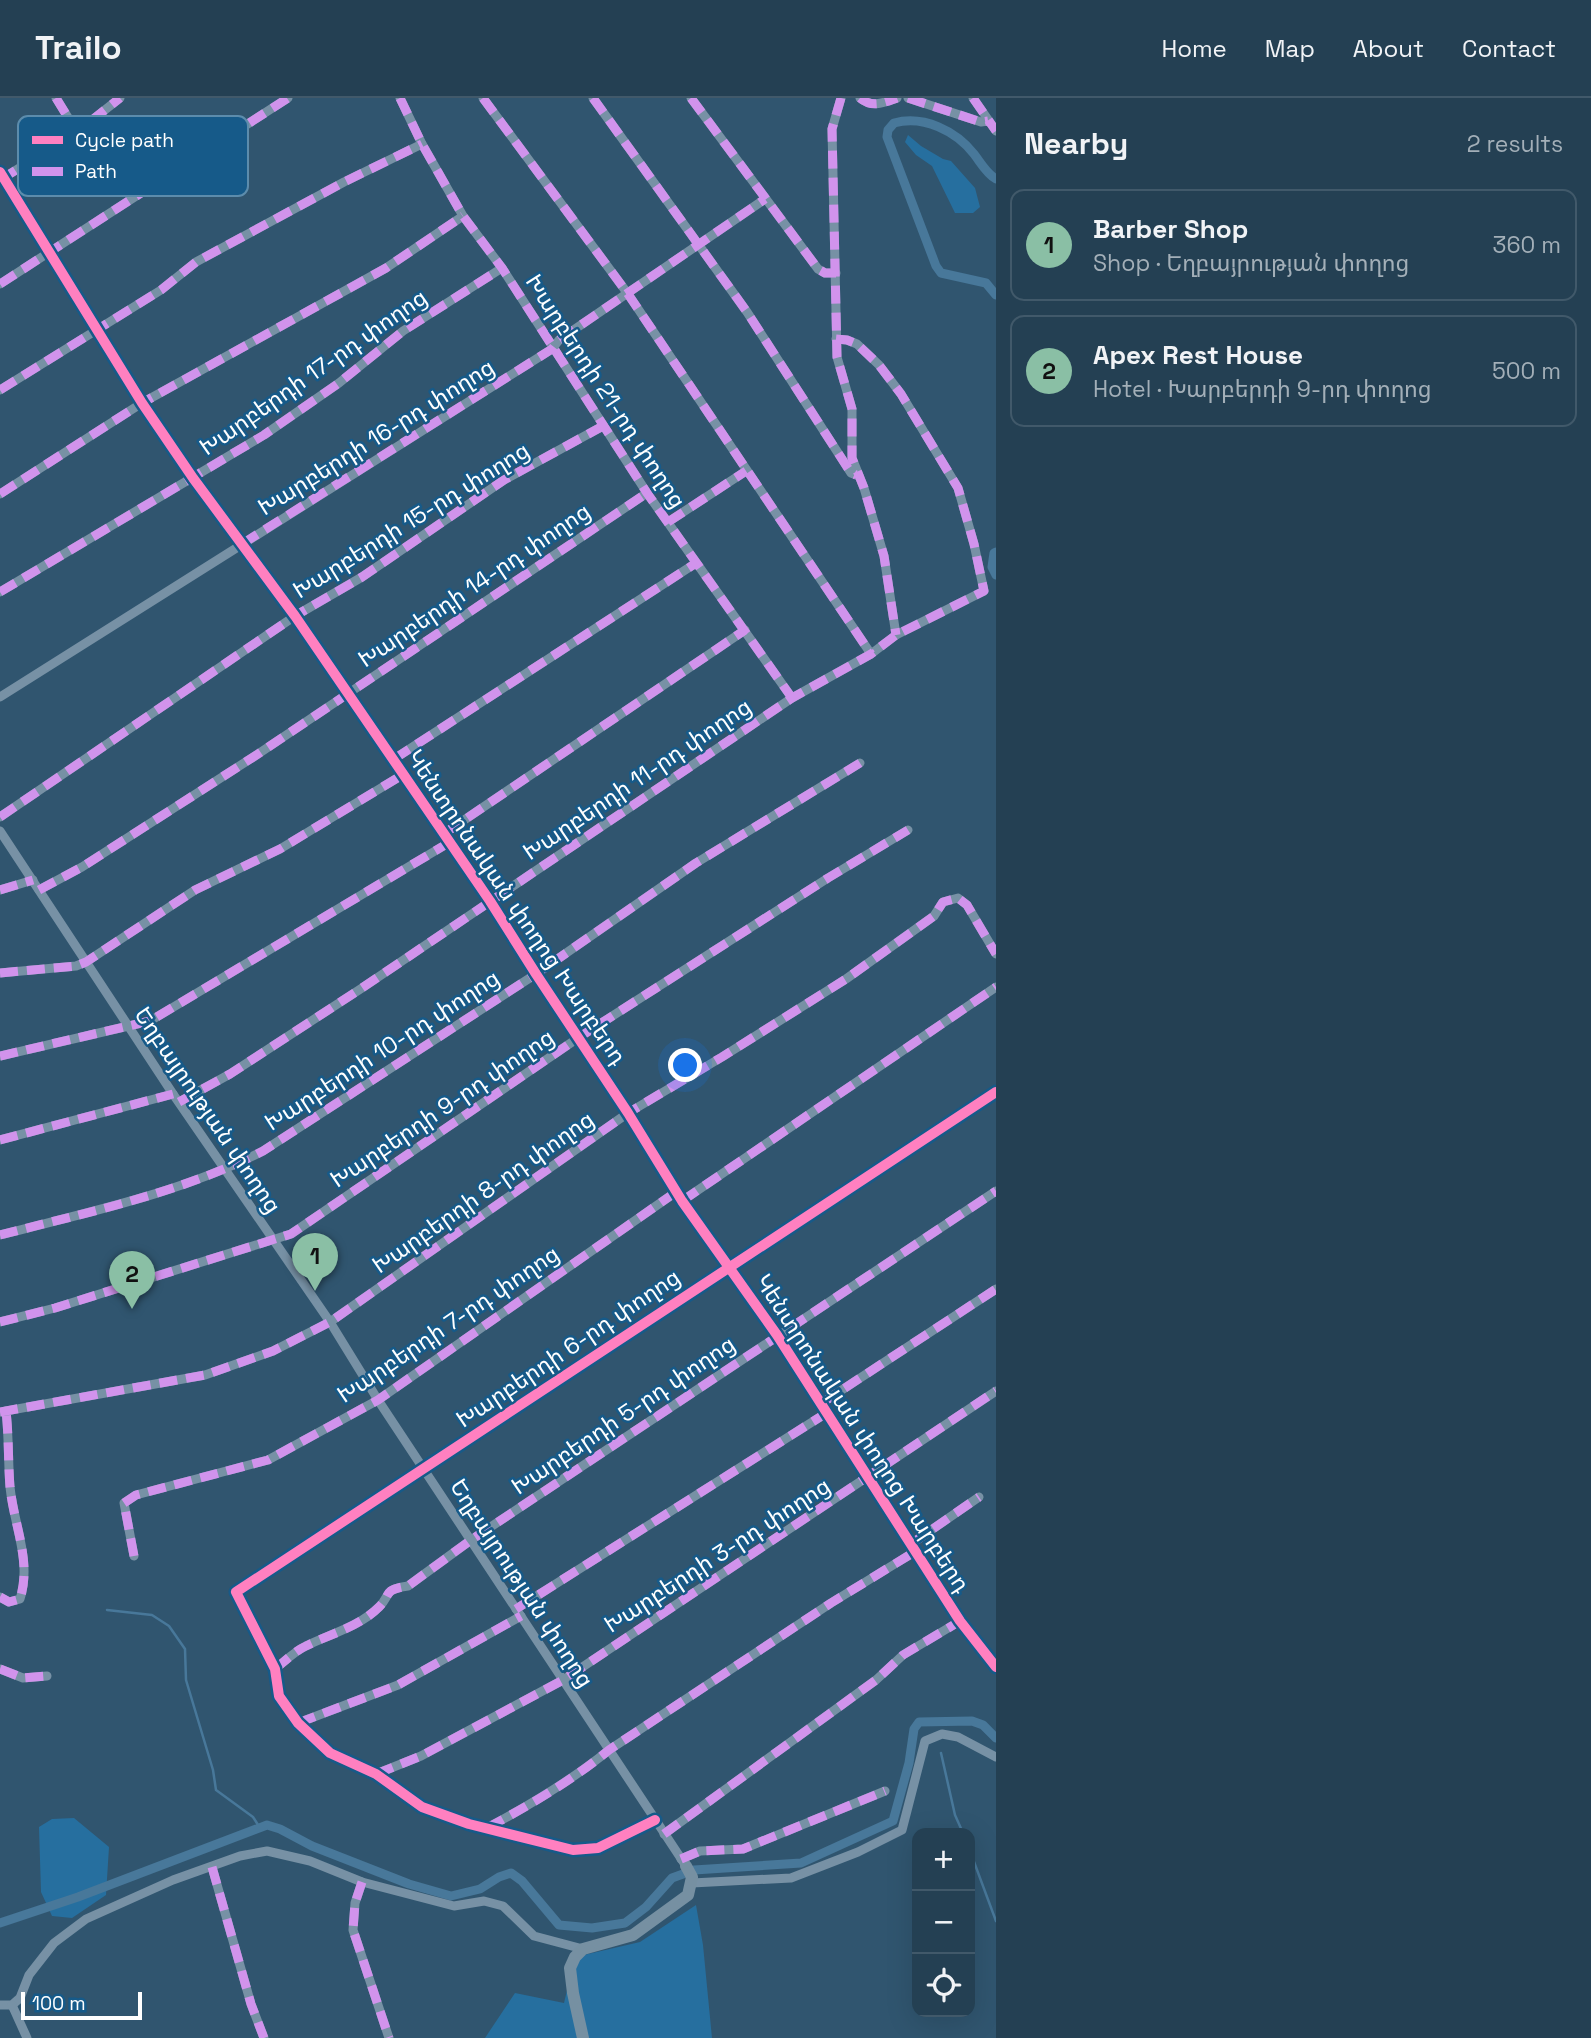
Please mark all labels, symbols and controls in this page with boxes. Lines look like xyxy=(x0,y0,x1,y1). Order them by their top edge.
text: Trailo xyxy=(35,27,122,69)
text: Home xyxy=(1161,33,1227,64)
text: Map xyxy=(1265,33,1315,64)
text: About xyxy=(1353,33,1424,64)
text: Contact xyxy=(1462,33,1556,64)
legend xyxy=(18,116,248,196)
text: Nearby xyxy=(1024,124,1128,163)
text: Cycle path xyxy=(75,128,174,153)
text: 2 results xyxy=(1467,129,1563,159)
text: Path xyxy=(75,159,117,184)
text: Barber Shop xyxy=(1093,212,1248,246)
text: 1 xyxy=(1044,230,1054,260)
text: 360 m xyxy=(1493,230,1561,260)
text: Shop · Եղբայրության փողոց xyxy=(1093,248,1409,278)
street label: Խարբերդի 21-րդ փողոց xyxy=(519,268,693,514)
street label: Խարբերդի 17-րդ փողոց xyxy=(193,282,433,462)
text: Apex Rest House xyxy=(1093,338,1303,372)
street label: Խարբերդի 16-րդ փողոց xyxy=(252,352,500,522)
text: 2 xyxy=(1042,356,1056,386)
text: 500 m xyxy=(1492,356,1561,386)
text: Hotel · Խարբերդի 9-րդ փողոց xyxy=(1093,374,1431,404)
street label: Խարբերդի 15-րդ փողոց xyxy=(287,435,535,605)
street label: Խարբերդի 14-րդ փողոց xyxy=(352,496,596,674)
street label: Խարբերդի 11-րդ փողոց xyxy=(517,691,757,867)
street label: Կենտրոնական փողոց Խարբերդ xyxy=(400,744,634,1070)
street label: Խարբերդի 10-րդ փողոց xyxy=(259,963,505,1137)
street label: Եղբայրության փողոց xyxy=(128,1001,288,1219)
street label: Խարբերդի 9-րդ փողոց xyxy=(324,1022,560,1194)
your location xyxy=(668,1048,702,1082)
street label: Խարբերդի 8-րդ փողոց xyxy=(366,1104,600,1280)
pin: 1 xyxy=(292,1233,338,1291)
street label: Խարբերդի 7-րդ փողոց xyxy=(331,1238,565,1410)
pin: 2 xyxy=(109,1251,155,1309)
street label: Խարբերդի 6-րդ փողոց xyxy=(450,1262,686,1434)
street label: Կենտրոնական փողոց Խարբերդ xyxy=(749,1268,977,1598)
street label: Խարբերդի 5-րդ փողոց xyxy=(505,1329,741,1501)
street label: Խարբերդի 3-րդ փողոց xyxy=(598,1471,836,1639)
street label: Եղբայրության փողոց xyxy=(443,1473,601,1693)
map controls xyxy=(912,1828,975,2017)
button: + xyxy=(912,1828,975,1891)
button: − xyxy=(912,1891,975,1954)
button: locate xyxy=(912,1954,975,2017)
scale bar xyxy=(21,1989,142,2021)
text: 100 m xyxy=(32,1991,86,2016)

